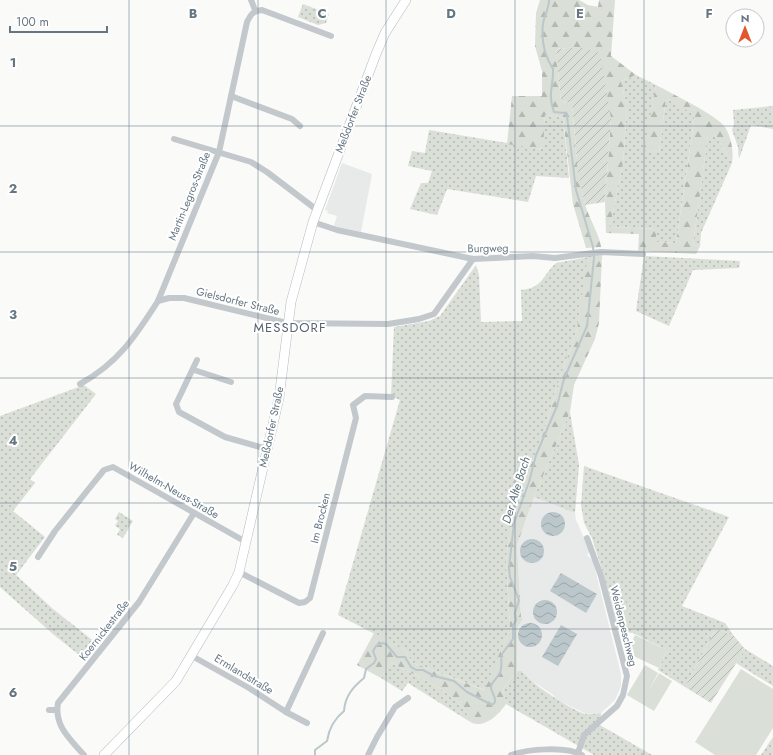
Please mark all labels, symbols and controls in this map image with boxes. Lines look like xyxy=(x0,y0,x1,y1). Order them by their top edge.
text: B xyxy=(189,4,198,23)
text: C xyxy=(317,4,327,23)
text: D xyxy=(446,4,456,23)
text: E xyxy=(576,4,584,23)
text: F xyxy=(705,4,713,23)
scale bar xyxy=(10,8,107,34)
north arrow xyxy=(725,8,765,48)
text: N xyxy=(741,10,749,26)
text: 100 m xyxy=(16,13,49,31)
text: 1 xyxy=(10,53,16,72)
street label: Meßdorfer Straße xyxy=(331,72,375,155)
street label: Martin-Legros-Straße xyxy=(164,149,214,243)
text: 2 xyxy=(9,179,17,198)
street label: Burgweg xyxy=(467,240,509,256)
street label: Gielsdorfer Straße xyxy=(195,283,282,319)
text: 3 xyxy=(9,305,17,324)
district label: MESSDORF xyxy=(254,318,326,337)
street label: Meßdorfer Straße xyxy=(255,385,287,469)
text: 4 xyxy=(8,431,18,450)
water label: Der Alte Bach xyxy=(497,454,535,526)
street label: Wilhelm-Neuss-Straße xyxy=(126,458,222,523)
street label: Im Brocken xyxy=(306,491,334,545)
text: 5 xyxy=(9,557,17,576)
street label: Weidenpeschweg xyxy=(606,584,642,668)
street label: Koernickestraße xyxy=(75,596,133,664)
street label: Ermlandstraße xyxy=(211,650,277,698)
text: 6 xyxy=(9,683,18,702)

